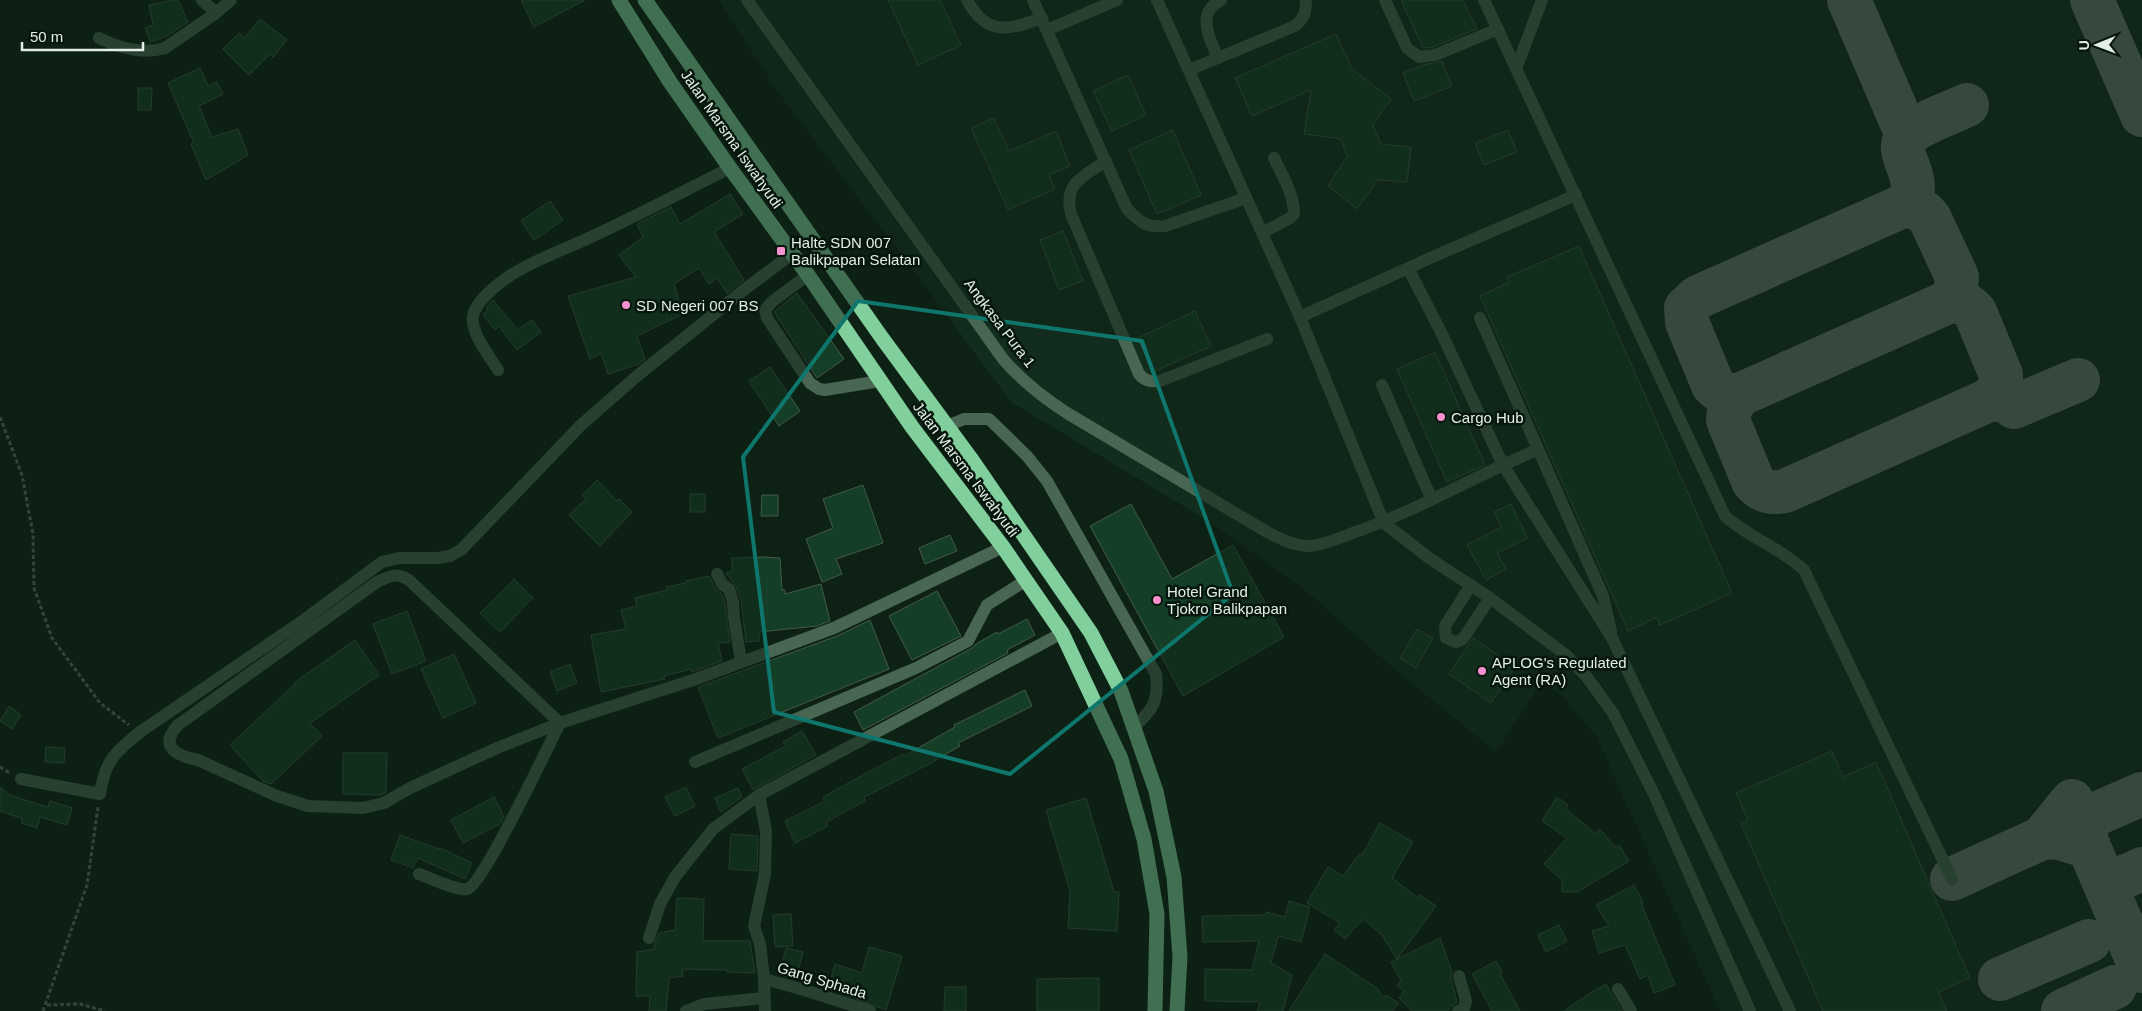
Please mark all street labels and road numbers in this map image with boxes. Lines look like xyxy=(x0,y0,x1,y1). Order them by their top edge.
street label: Jalan Marsma Iswahyudi xyxy=(678,67,786,211)
street label: Angkasa Pura 1 xyxy=(961,275,1039,371)
street label: Jalan Marsma Iswahyudi xyxy=(910,398,1022,540)
street label: Gang Sphada xyxy=(775,958,869,1002)

